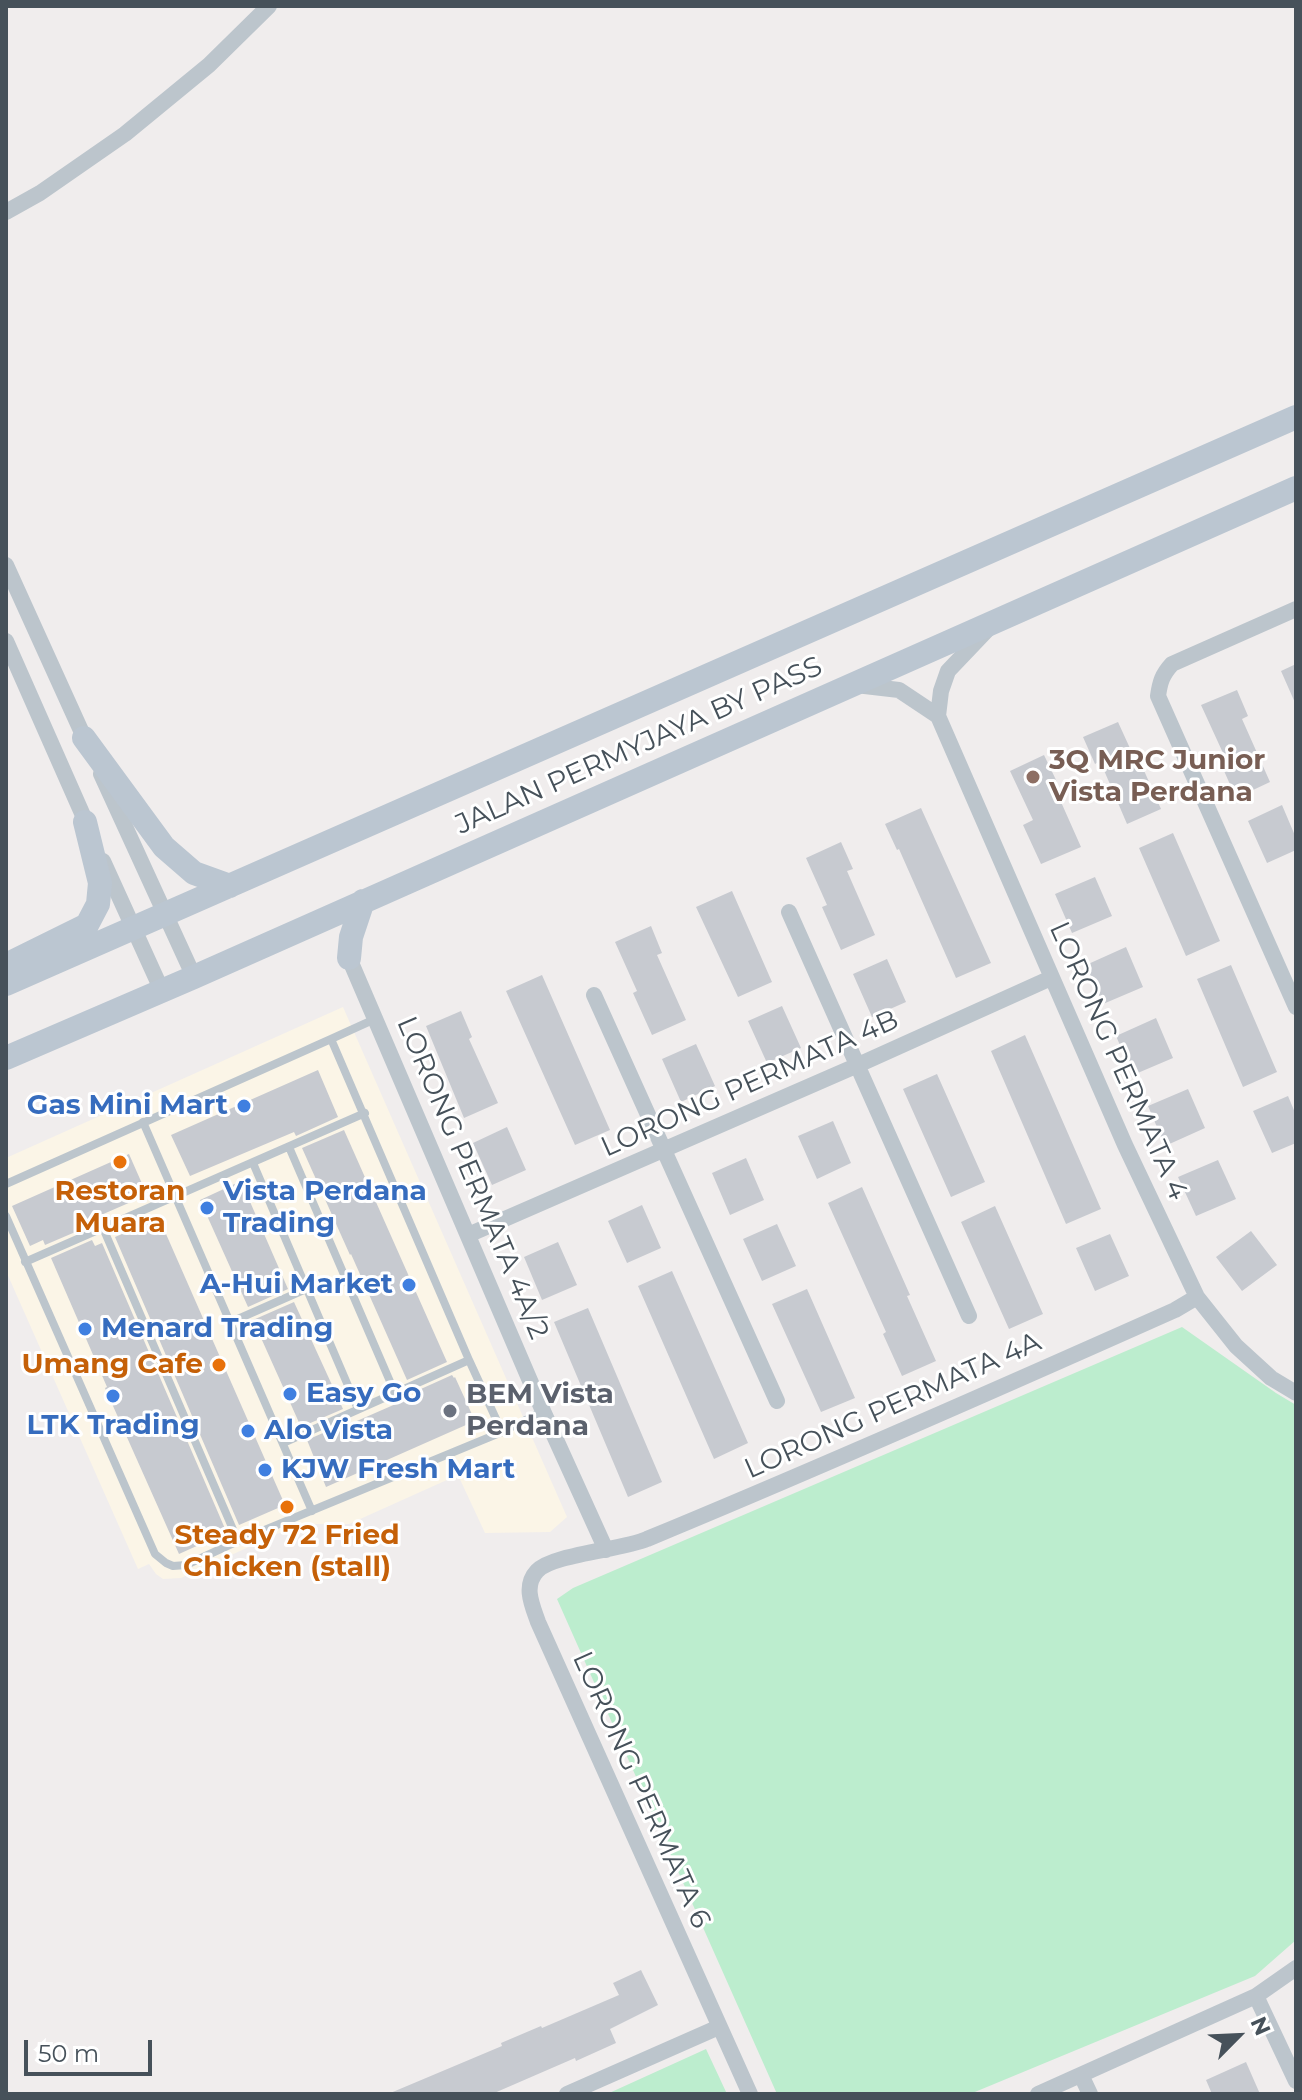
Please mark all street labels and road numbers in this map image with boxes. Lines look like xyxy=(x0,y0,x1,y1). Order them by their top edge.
street label: JALAN PERMYJAYA BY PASS xyxy=(451,650,827,842)
street label: LORONG PERMATA 4 xyxy=(1041,917,1195,1205)
street label: LORONG PERMATA 4B xyxy=(596,1003,904,1165)
street label: LORONG PERMATA 4A/2 xyxy=(389,1012,555,1344)
street label: LORONG PERMATA 4A xyxy=(740,1325,1046,1487)
street label: LORONG PERMATA 6 xyxy=(565,1646,717,1934)

